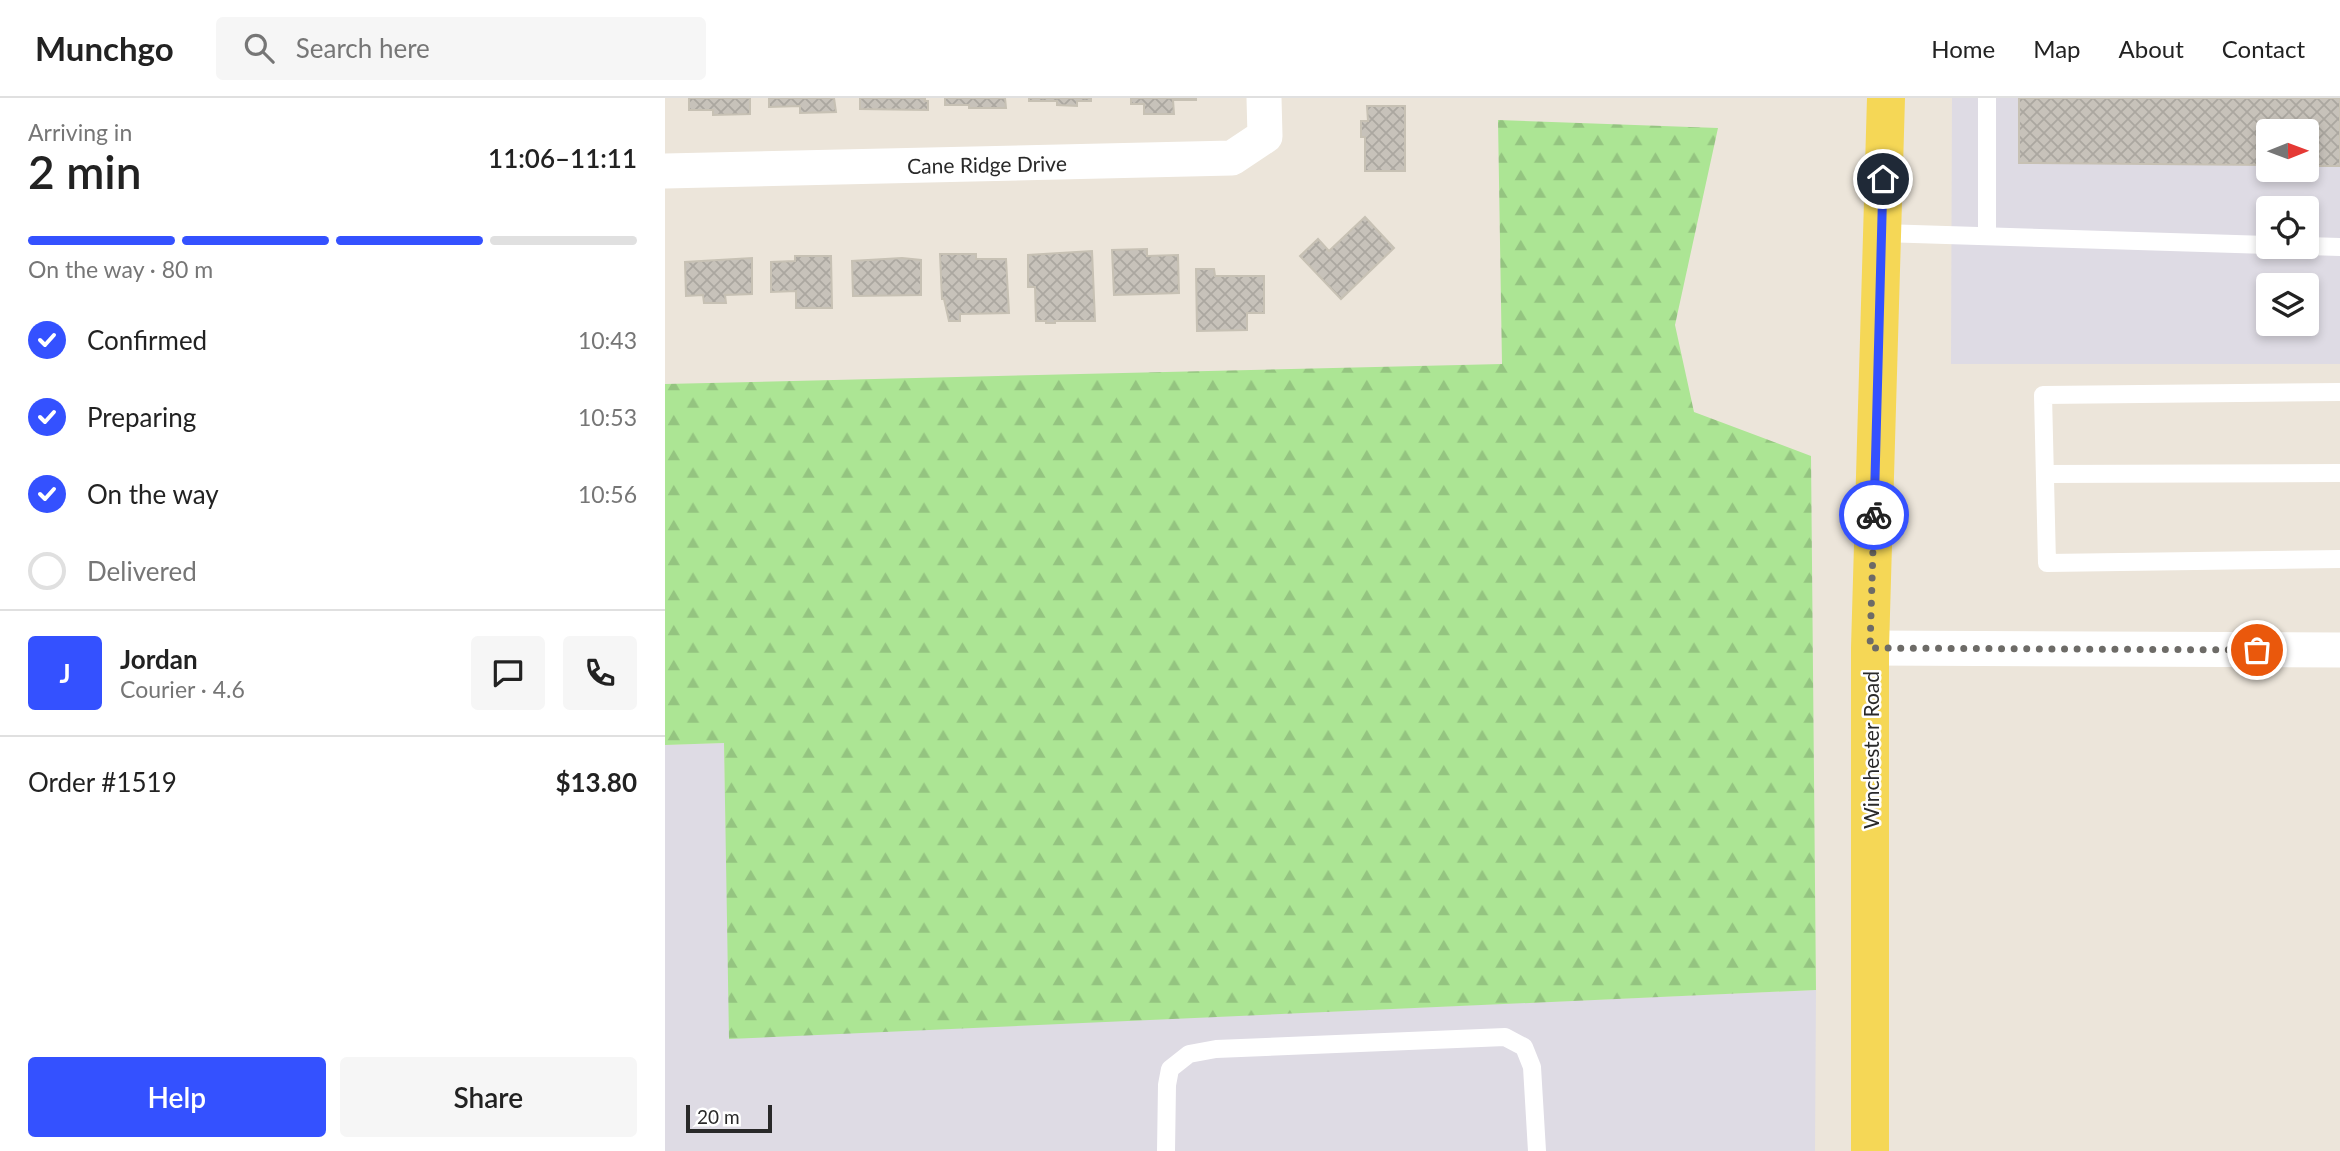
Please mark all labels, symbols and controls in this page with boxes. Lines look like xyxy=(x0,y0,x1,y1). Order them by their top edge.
search box xyxy=(216,17,706,80)
text: Munchgo xyxy=(35,28,174,68)
icon: search xyxy=(240,29,278,67)
text: Search here xyxy=(296,32,430,64)
text: Home xyxy=(1931,34,1995,63)
text: Map xyxy=(2033,34,2081,63)
text: About xyxy=(2119,34,2184,63)
text: Contact xyxy=(2222,34,2305,63)
text: Arriving in xyxy=(28,118,132,146)
north arrow xyxy=(2256,119,2319,182)
map controls xyxy=(2256,119,2319,336)
text: 11:06–11:11 xyxy=(488,142,637,174)
text: 2 min xyxy=(28,144,142,199)
pin xyxy=(1853,149,1913,209)
street label: Cane Ridge Drive xyxy=(907,150,1067,178)
icon: home xyxy=(1864,160,1902,198)
button: locate xyxy=(2256,196,2319,259)
text: On the way · 80 m xyxy=(28,255,213,283)
button: layers xyxy=(2256,273,2319,336)
icon: check xyxy=(28,321,66,359)
text: Confirmed xyxy=(87,324,207,356)
text: 10:43 xyxy=(578,326,637,354)
icon: check xyxy=(28,398,66,436)
text: Preparing xyxy=(87,401,196,433)
text: 10:53 xyxy=(578,403,637,431)
icon: check xyxy=(28,475,66,513)
text: On the way xyxy=(87,478,219,510)
text: 10:56 xyxy=(578,480,637,508)
courier xyxy=(1839,480,1909,550)
icon: bike xyxy=(1855,496,1893,534)
text: Delivered xyxy=(87,555,197,587)
pin xyxy=(2227,620,2287,680)
icon: bag xyxy=(2238,631,2276,669)
button: chat xyxy=(471,636,545,710)
button: phone xyxy=(563,636,637,710)
text: Jordan xyxy=(120,643,198,675)
text: J xyxy=(59,657,71,689)
street label: Winchester Road xyxy=(1858,671,1883,829)
text: Courier · 4.6 xyxy=(120,675,245,703)
text: Order #1519 xyxy=(28,766,177,798)
text: $13.80 xyxy=(555,766,637,798)
button: Help xyxy=(28,1057,326,1137)
button: Share xyxy=(340,1057,637,1137)
scale bar xyxy=(686,1102,772,1134)
text: 20 m xyxy=(697,1105,740,1128)

